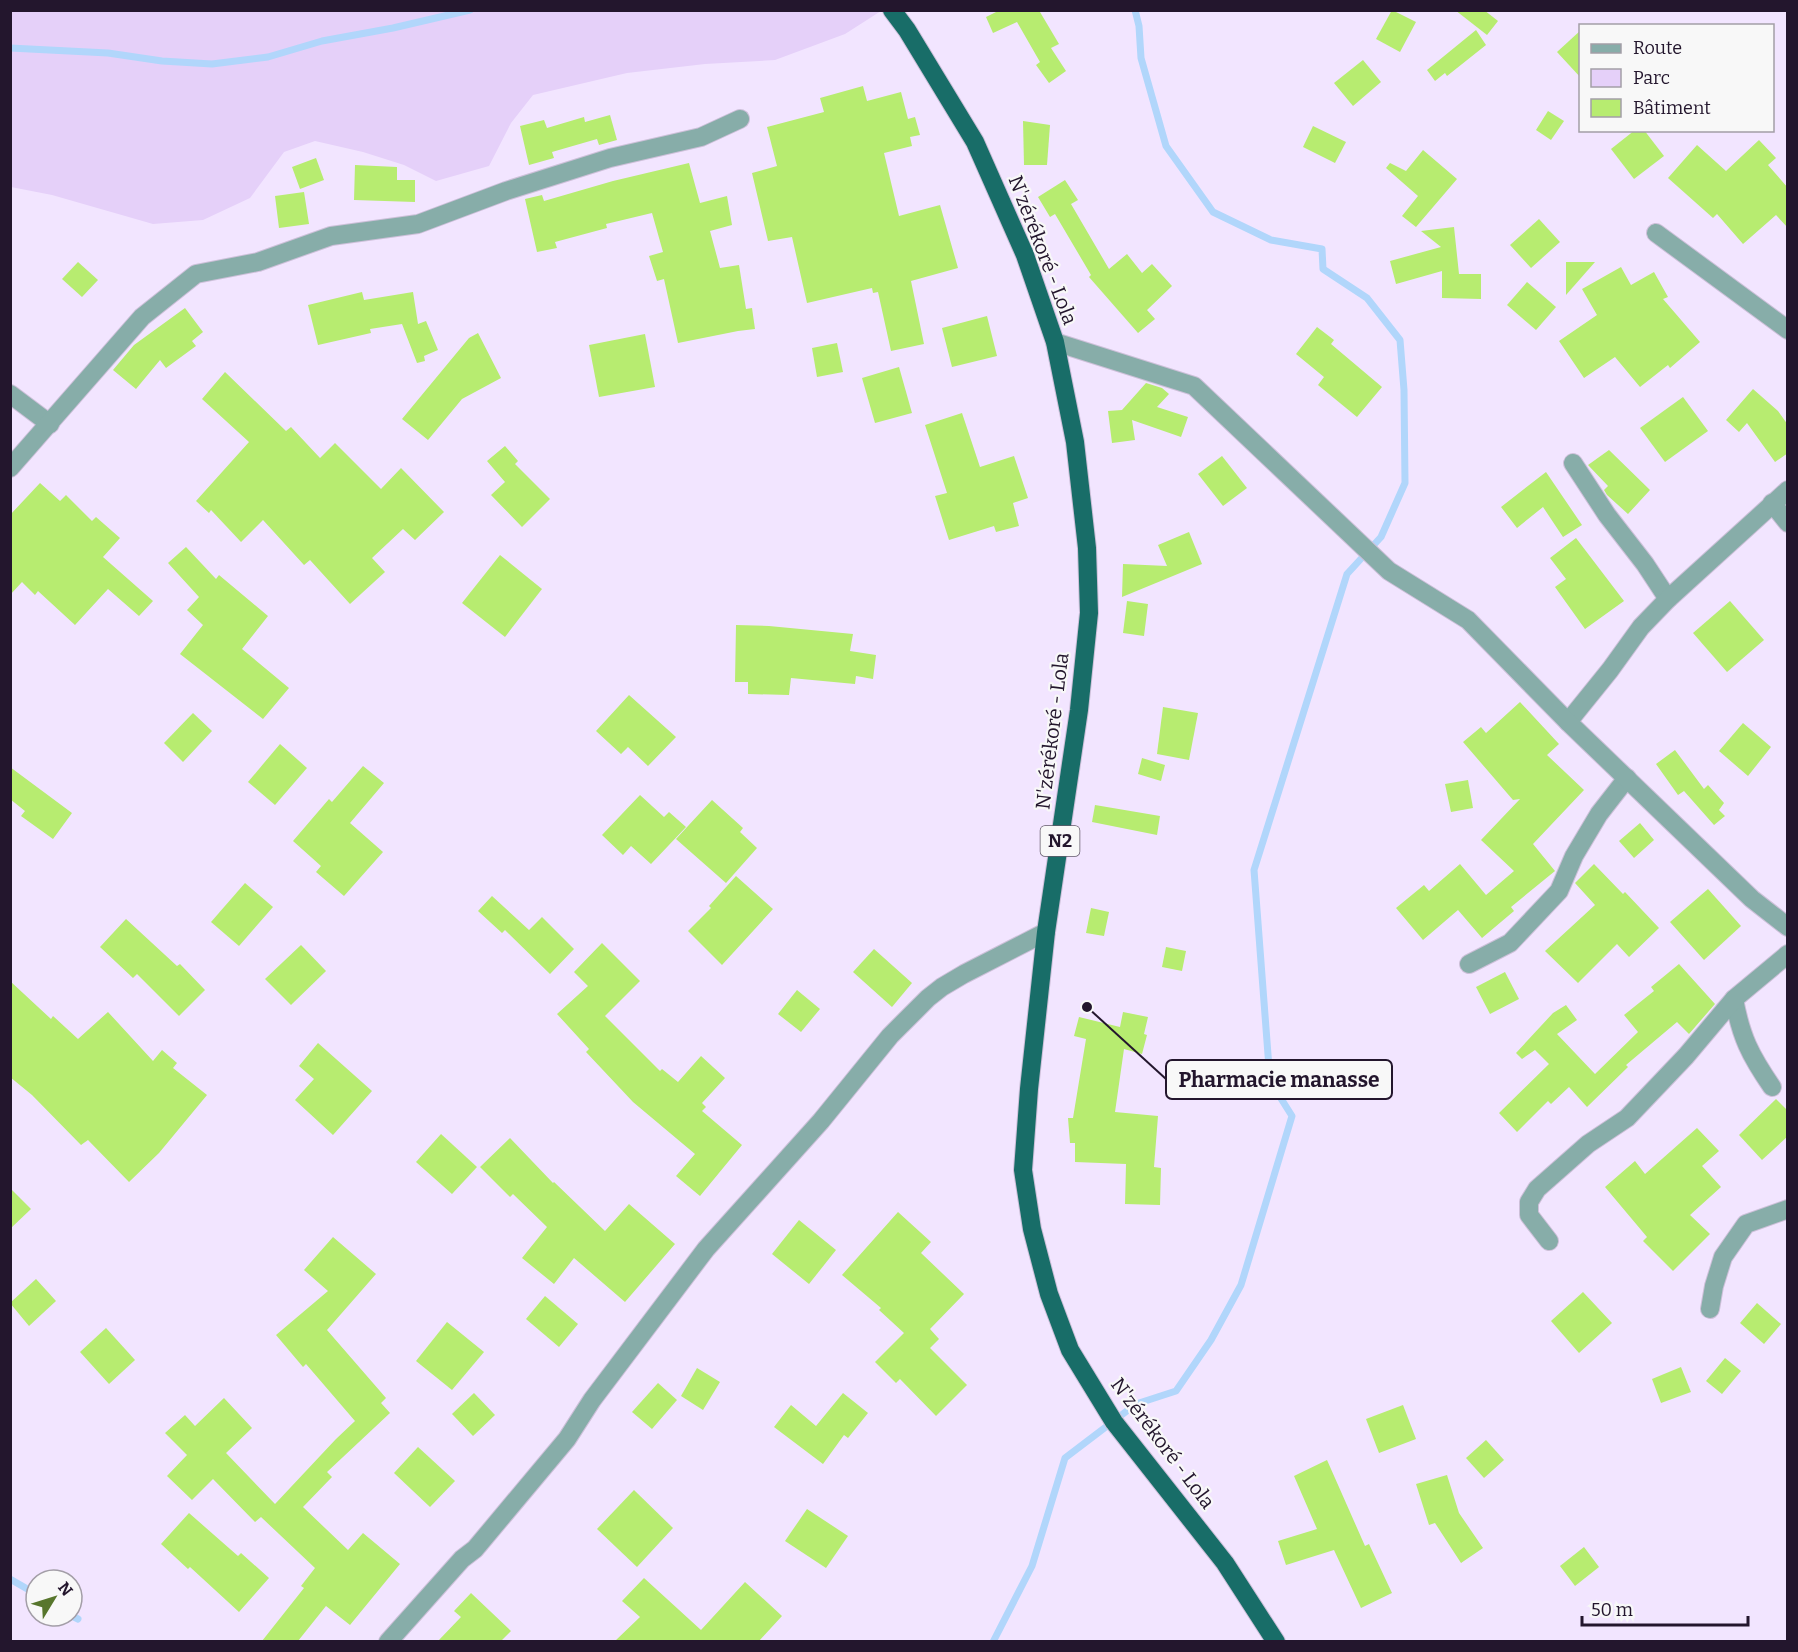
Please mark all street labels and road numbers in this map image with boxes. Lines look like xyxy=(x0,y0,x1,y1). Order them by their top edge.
street label: N'zérékoré - Lola xyxy=(1004,172,1082,328)
street label: N'zérékoré - Lola xyxy=(1030,651,1074,811)
road number: N2 xyxy=(1040,826,1080,856)
street label: N'zérékoré - Lola xyxy=(1106,1373,1220,1513)

